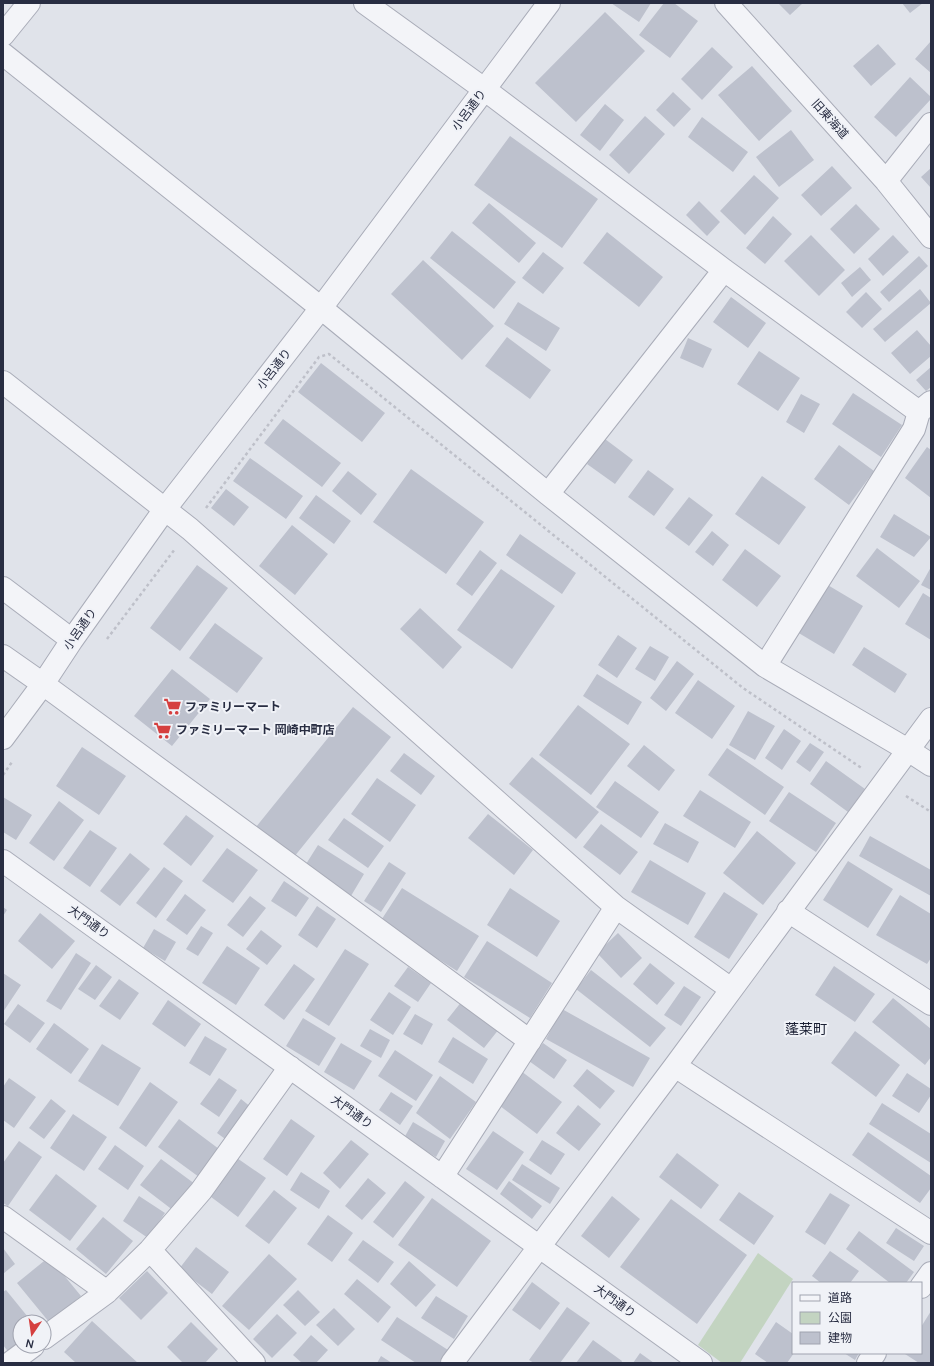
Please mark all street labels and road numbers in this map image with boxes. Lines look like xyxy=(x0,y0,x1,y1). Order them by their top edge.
street label: 小呂通り xyxy=(447,85,490,134)
street label: 旧東海道 xyxy=(808,95,853,142)
street label: 小呂通り xyxy=(252,345,295,393)
street label: 小呂通り xyxy=(59,604,100,653)
street label: 大門通り xyxy=(65,901,114,943)
street label: 大門通り xyxy=(328,1091,377,1133)
street label: 大門通り xyxy=(591,1280,640,1322)

